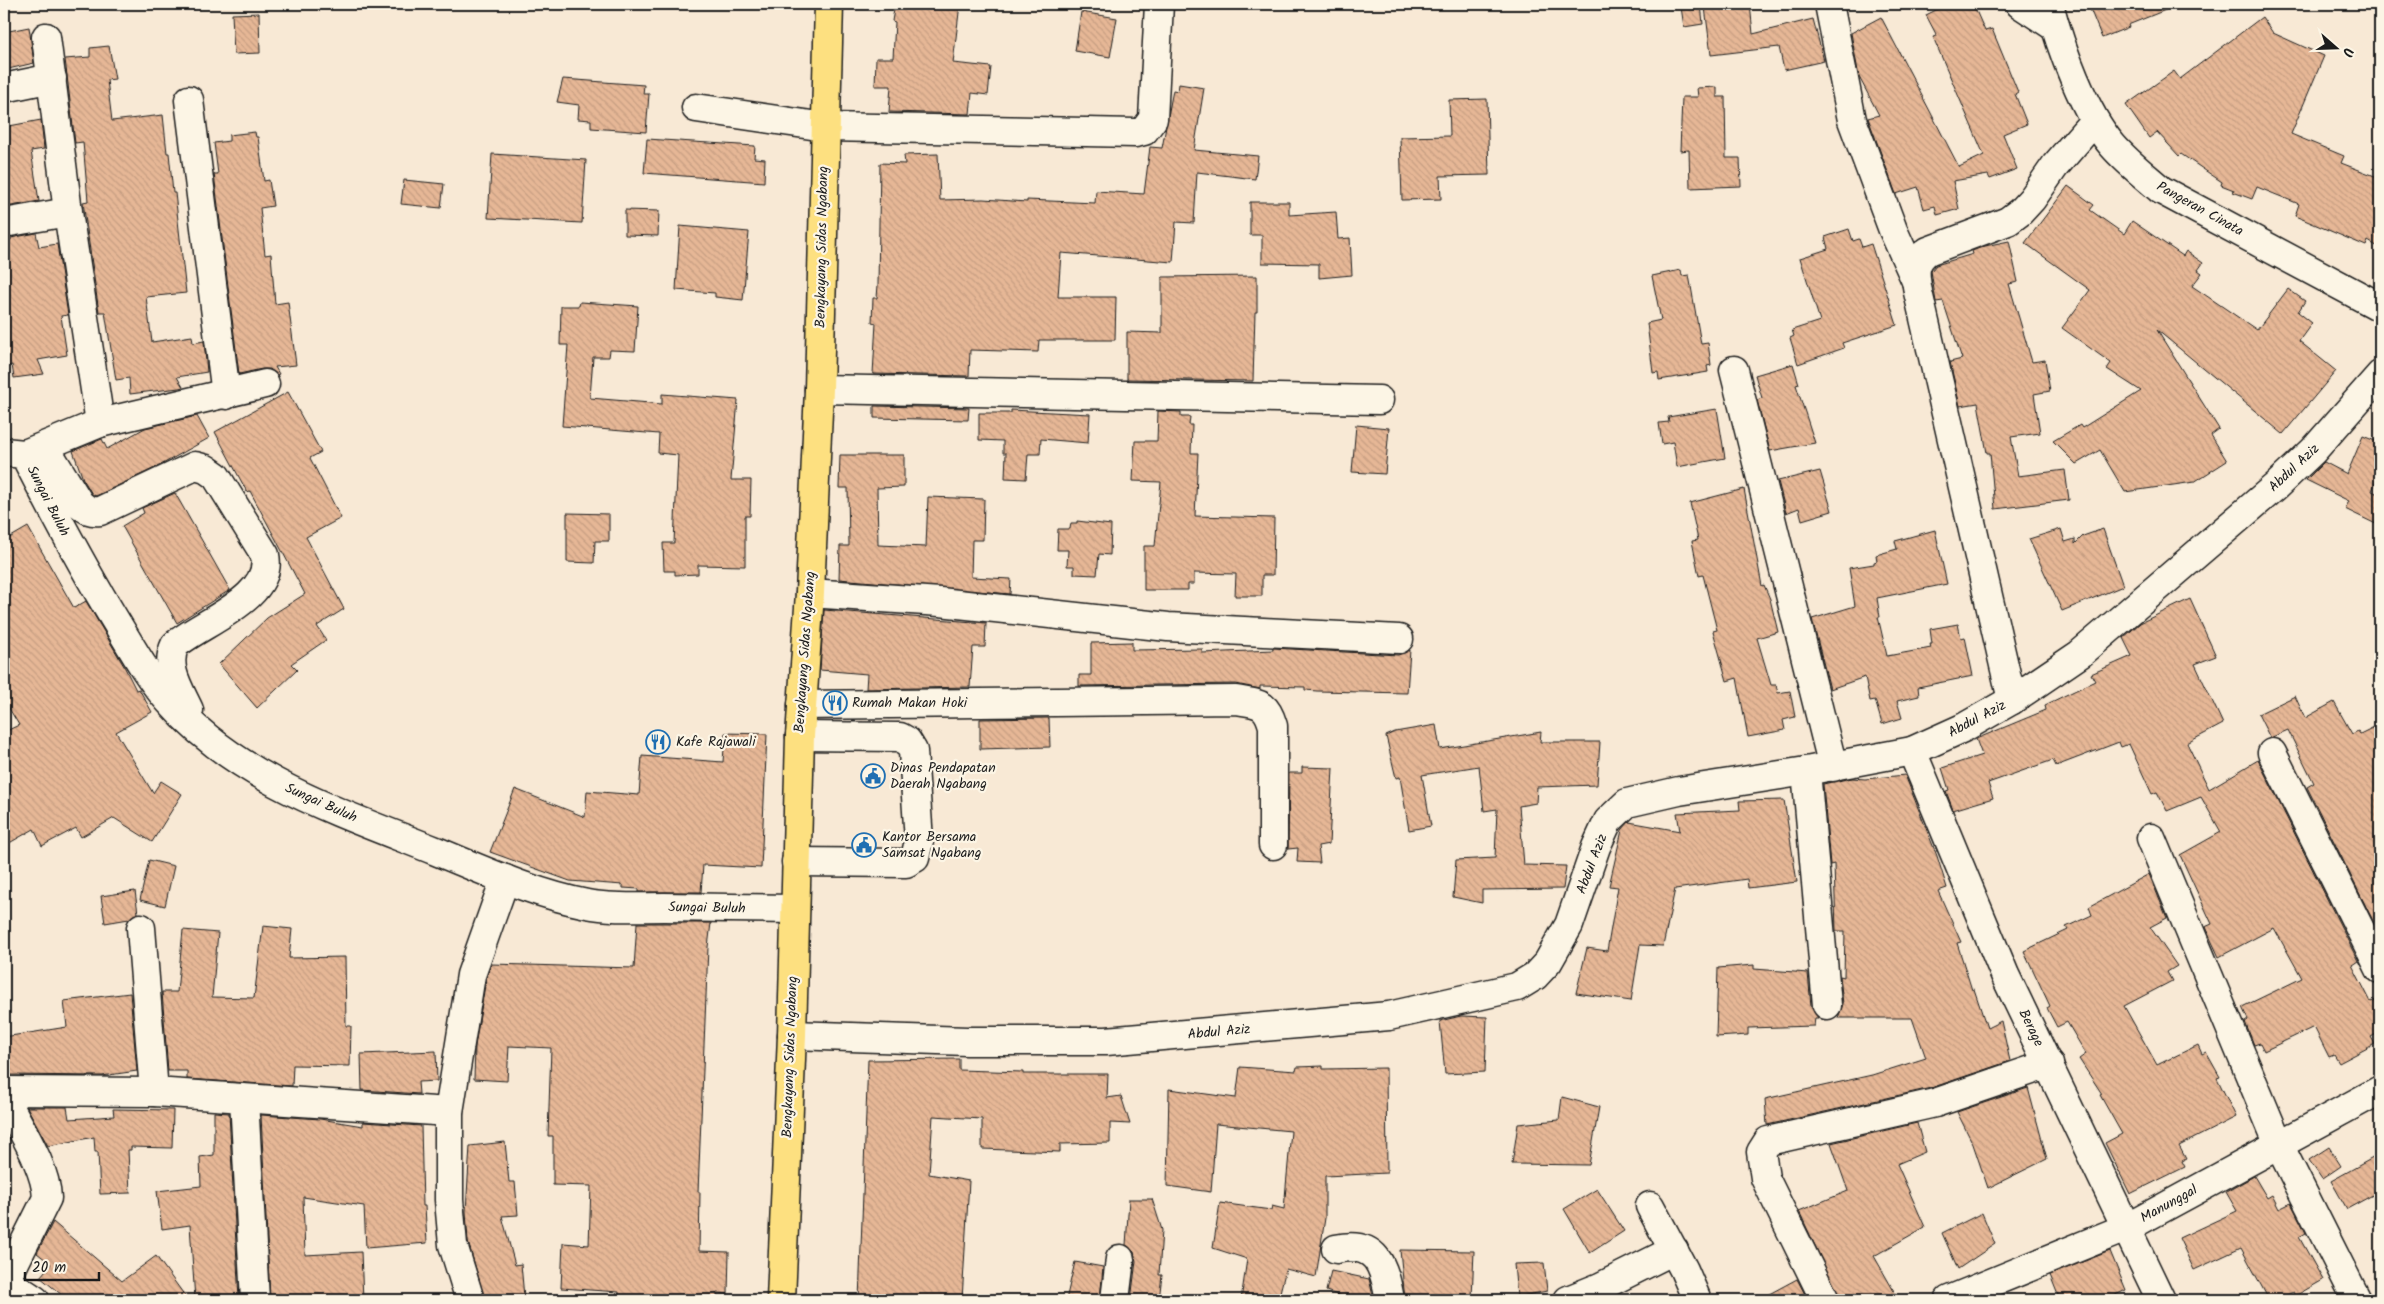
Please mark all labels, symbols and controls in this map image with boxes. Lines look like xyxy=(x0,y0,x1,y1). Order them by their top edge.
north arrow xyxy=(2312,22,2362,72)
text: U xyxy=(2335,44,2359,60)
street label: Bengkayang Sidas Ngabang xyxy=(810,166,834,328)
street label: Pangeran Cinata xyxy=(2152,176,2248,242)
street label: Abdul Aziz xyxy=(2264,439,2324,497)
street label: Sungai Buluh xyxy=(21,462,75,540)
street label: Bengkayang Sidas Ngabang xyxy=(788,570,822,734)
restaurant icon: Rumah Makan Hoki xyxy=(822,690,848,716)
place label: Rumah Makan Hoki xyxy=(852,692,968,714)
street label: Abdul Aziz xyxy=(1944,695,2010,743)
restaurant icon: Kafe Rajawali xyxy=(645,729,671,755)
place label: Kafe Rajawali xyxy=(676,731,756,753)
place label: Dinas Pendapatan Daerah Ngabang xyxy=(890,757,996,795)
public building icon: Dinas Pendapatan Daerah Ngabang xyxy=(860,763,886,789)
street label: Sungai Buluh xyxy=(281,777,361,829)
place label: Kantor Bersama Samsat Ngabang xyxy=(882,826,981,864)
street label: Abdul Aziz xyxy=(1570,831,1614,897)
public building icon: Kantor Bersama Samsat Ngabang xyxy=(851,832,877,858)
street label: Sungai Buluh xyxy=(668,896,746,920)
street label: Bengkayang Sidas Ngabang xyxy=(776,976,804,1138)
street label: Berage xyxy=(2012,1005,2050,1051)
street label: Abdul Aziz xyxy=(1187,1018,1251,1046)
street label: Manunggal xyxy=(2136,1179,2202,1229)
scale bar xyxy=(25,1249,99,1281)
text: 20 m xyxy=(32,1256,66,1280)

